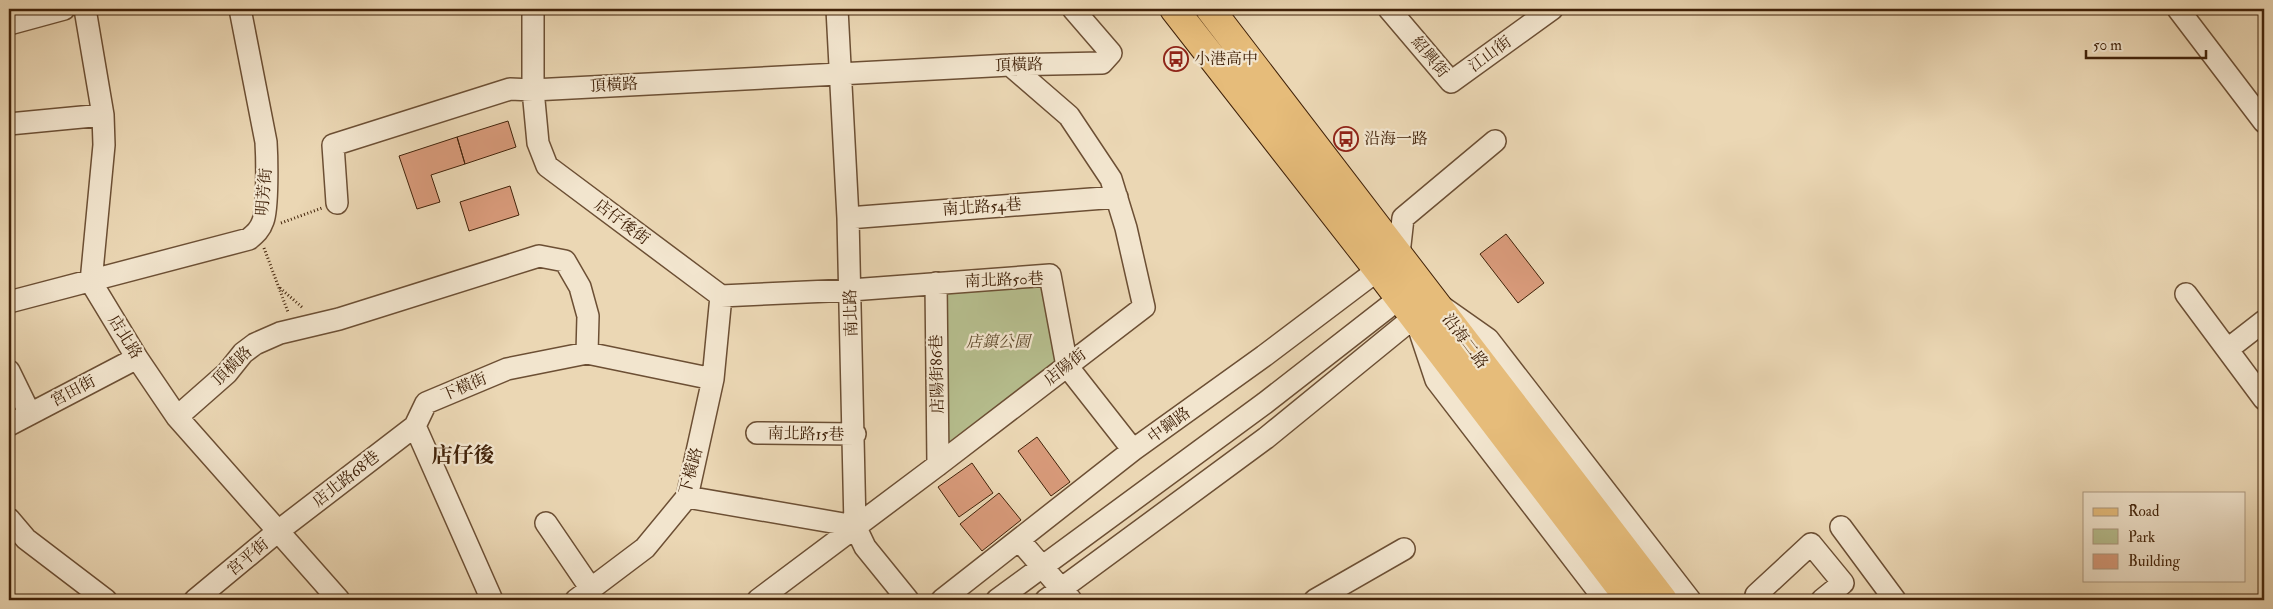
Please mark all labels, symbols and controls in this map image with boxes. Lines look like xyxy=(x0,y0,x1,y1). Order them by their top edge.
scale bar xyxy=(2086,28,2206,60)
street label: 紹興街 xyxy=(1407,32,1453,82)
street label: 江山街 xyxy=(1465,32,1515,76)
text: 50 m xyxy=(2093,36,2122,55)
bus stop icon: 小港高中 xyxy=(1163,46,1189,72)
place label: 小港高中 xyxy=(1194,49,1258,69)
street label: 頂橫路 xyxy=(995,54,1043,76)
street label: 頂橫路 xyxy=(590,74,638,96)
bus stop icon: 沿海一路 xyxy=(1333,126,1359,152)
place label: 沿海一路 xyxy=(1364,129,1428,149)
street label: 明芳街 xyxy=(252,167,276,217)
street label: 南北路54巷 xyxy=(942,194,1022,220)
street label: 店仔後街 xyxy=(590,195,654,249)
street label: 南北路50巷 xyxy=(964,269,1044,291)
street label: 南北路 xyxy=(840,289,862,337)
street label: 沿海二路 xyxy=(1438,309,1492,373)
street label: 店北路 xyxy=(104,311,146,363)
park label: 店鎮公園 xyxy=(966,332,1033,352)
street label: 店陽街86巷 xyxy=(926,334,948,414)
street label: 頂橫路 xyxy=(208,342,256,390)
street label: 店陽街 xyxy=(1040,344,1090,390)
street label: 下橫街 xyxy=(438,368,490,406)
street label: 宮田街 xyxy=(47,371,99,411)
street label: 中鋼路 xyxy=(1144,403,1194,447)
street label: 南北路15巷 xyxy=(767,423,845,445)
district label: 店仔後 xyxy=(432,442,495,469)
street label: 下橫路 xyxy=(675,445,707,497)
street label: 店北路68巷 xyxy=(308,447,384,511)
legend xyxy=(2083,492,2246,582)
text: Road xyxy=(2128,502,2160,521)
text: Park xyxy=(2128,528,2155,547)
street label: 宮平街 xyxy=(223,534,273,580)
text: Building xyxy=(2128,552,2180,571)

